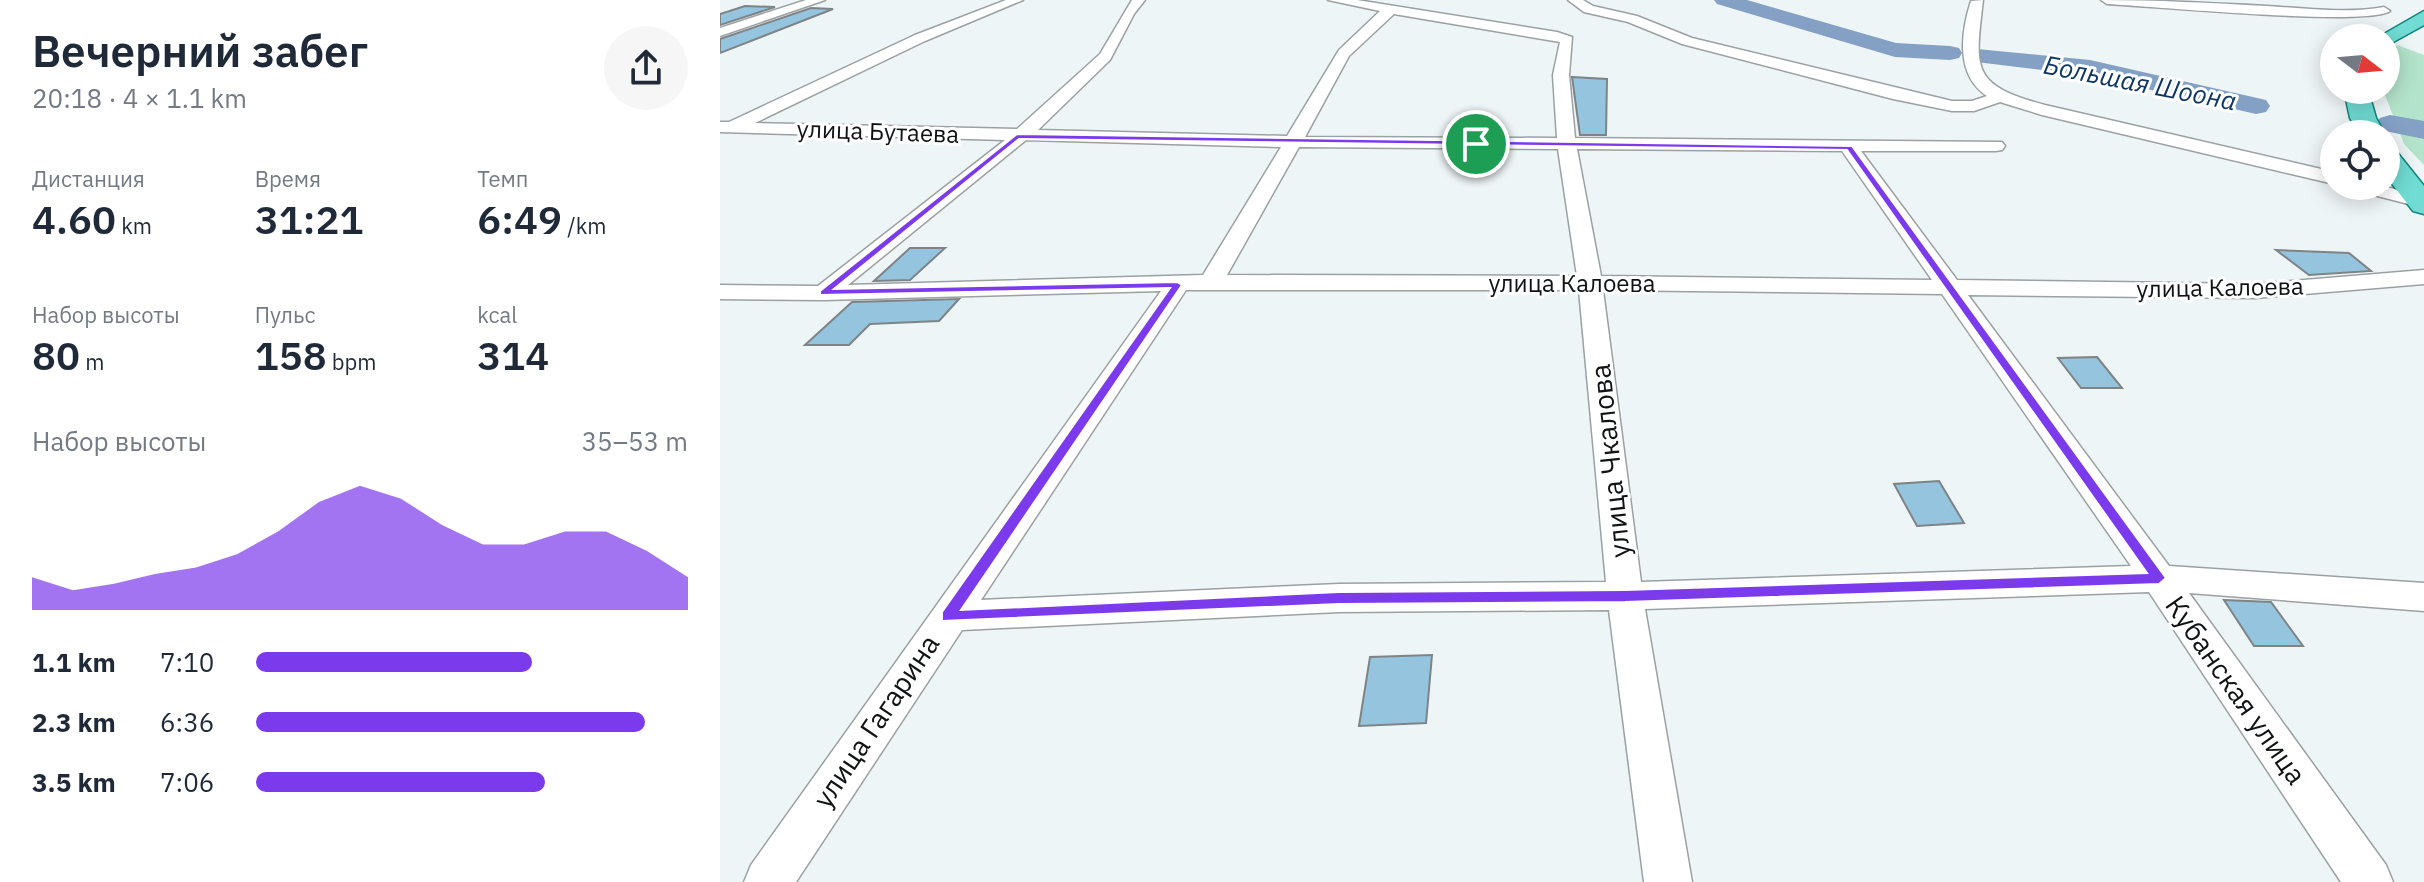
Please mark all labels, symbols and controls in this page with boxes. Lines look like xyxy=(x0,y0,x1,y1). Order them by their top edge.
text: Вечерний забег xyxy=(32,22,368,79)
north arrow xyxy=(2320,24,2400,104)
map controls xyxy=(2320,24,2400,200)
button: share xyxy=(604,26,688,110)
water label: Большая Шоона xyxy=(2041,47,2240,117)
text: 20:18 · 4 × 1.1 km xyxy=(32,81,247,115)
pin xyxy=(1442,110,1510,178)
street label: улица Бутаева xyxy=(796,112,960,150)
button: locate xyxy=(2320,120,2400,200)
icon: arrive xyxy=(1454,122,1498,166)
text: Дистанция xyxy=(32,164,145,193)
text: Время xyxy=(255,164,321,193)
text: Темп xyxy=(477,164,528,193)
text: 4.60 xyxy=(32,193,116,245)
text: 31:21 xyxy=(255,193,363,245)
text: 6:49 xyxy=(477,193,562,245)
text: km xyxy=(116,211,152,240)
text: /km xyxy=(562,211,607,240)
street label: улица Калоева xyxy=(1488,267,1656,299)
street label: улица Калоева xyxy=(2136,270,2304,304)
text: Набор высоты xyxy=(32,300,180,329)
text: Пульс xyxy=(255,300,315,329)
text: kcal xyxy=(477,300,517,329)
text: 80 xyxy=(32,329,80,381)
text: 158 xyxy=(255,329,327,381)
text: 314 xyxy=(477,329,549,381)
text: m xyxy=(80,347,104,376)
text: bpm xyxy=(327,347,377,376)
street label: улица Чкалова xyxy=(1581,362,1638,560)
text: Набор высоты xyxy=(32,424,206,458)
text: 35–53 m xyxy=(581,424,688,458)
street label: Кубанская улица xyxy=(2157,588,2315,791)
street label: улица Гагарина xyxy=(804,627,947,815)
text: 1.1 km xyxy=(32,645,116,679)
text: 7:10 xyxy=(160,645,214,679)
text: 2.3 km xyxy=(32,705,116,739)
text: 6:36 xyxy=(160,705,214,739)
text: 3.5 km xyxy=(32,765,116,799)
text: 7:06 xyxy=(160,765,214,799)

